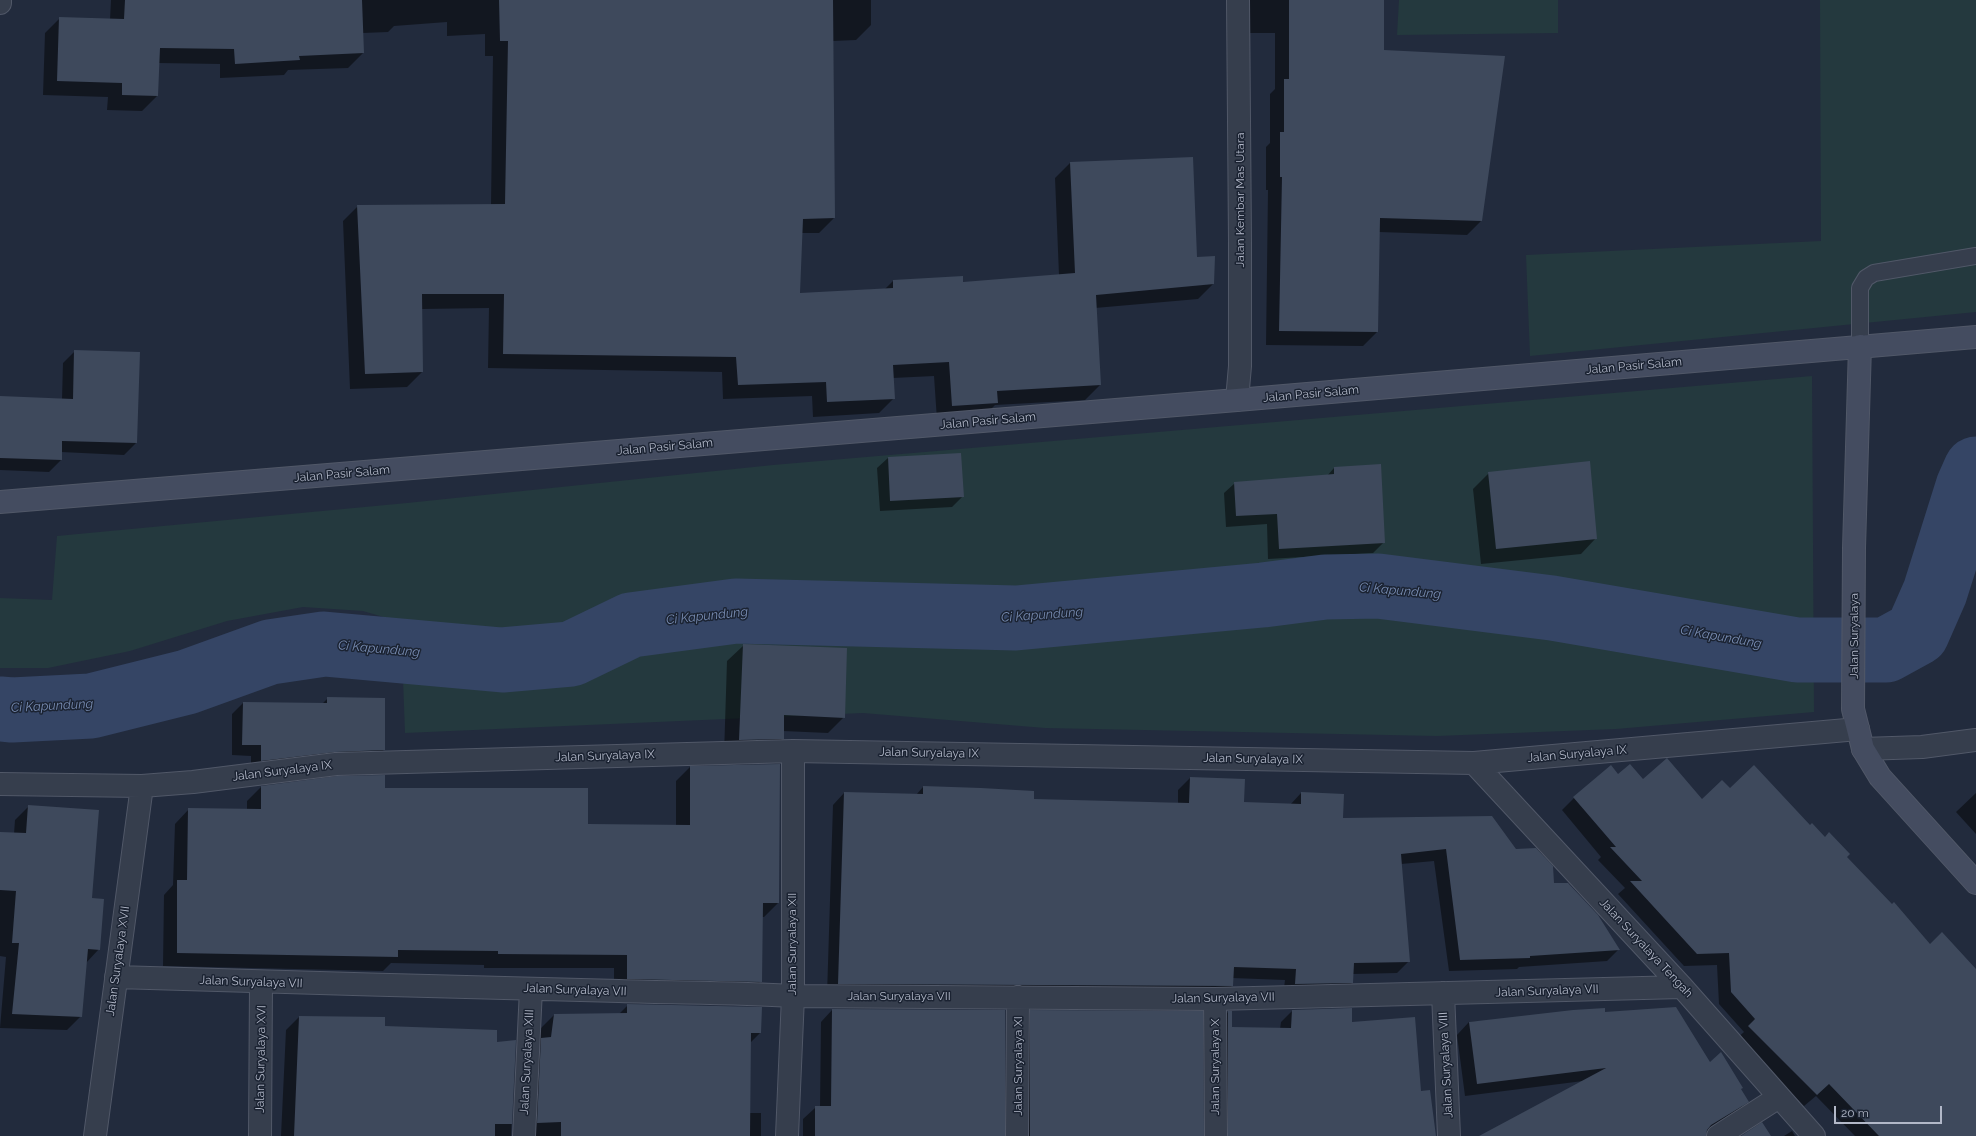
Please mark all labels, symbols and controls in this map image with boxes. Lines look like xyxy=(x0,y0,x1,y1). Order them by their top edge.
street label: Jalan Kembar Mas Utara xyxy=(1233,133,1247,267)
street label: Jalan Pasir Salam xyxy=(1585,355,1683,377)
street label: Jalan Pasir Salam xyxy=(1262,383,1360,405)
street label: Jalan Pasir Salam xyxy=(939,410,1037,432)
street label: Jalan Pasir Salam xyxy=(616,436,714,458)
street label: Jalan Pasir Salam xyxy=(293,463,391,485)
water label: Ci Kapundung xyxy=(1358,580,1442,602)
street label: Jalan Suryalaya xyxy=(1847,593,1861,679)
water label: Ci Kapundung xyxy=(665,604,749,628)
water label: Ci Kapundung xyxy=(1000,604,1084,626)
water label: Ci Kapundung xyxy=(1679,622,1763,652)
water label: Ci Kapundung xyxy=(337,638,421,660)
water label: Ci Kapundung xyxy=(10,696,94,716)
street label: Jalan Suryalaya IX xyxy=(1527,742,1627,766)
street label: Jalan Suryalaya IX xyxy=(879,745,979,761)
street label: Jalan Suryalaya IX xyxy=(555,747,655,765)
street label: Jalan Suryalaya IX xyxy=(1203,751,1303,767)
street label: Jalan Suryalaya IX xyxy=(232,758,332,784)
street label: Jalan Suryalaya XII xyxy=(785,893,799,995)
street label: Jalan Suryalaya Tengah xyxy=(1596,896,1696,1000)
street label: Jalan Suryalaya XVII xyxy=(103,905,133,1017)
street label: Jalan Suryalaya VII xyxy=(199,973,303,991)
street label: Jalan Suryalaya VII xyxy=(523,981,627,999)
street label: Jalan Suryalaya VII xyxy=(1495,982,1599,1000)
street label: Jalan Suryalaya VII xyxy=(847,989,951,1003)
street label: Jalan Suryalaya VII xyxy=(1171,990,1275,1006)
street label: Jalan Suryalaya XVI xyxy=(253,1005,269,1113)
street label: Jalan Suryalaya XIII xyxy=(517,1009,537,1115)
street label: Jalan Suryalaya VIII xyxy=(1436,1012,1456,1118)
street label: Jalan Suryalaya XI xyxy=(1011,1016,1025,1116)
street label: Jalan Suryalaya X xyxy=(1208,1019,1222,1115)
scale bar xyxy=(1836,1098,1944,1124)
text: 20 m xyxy=(1841,1106,1869,1120)

